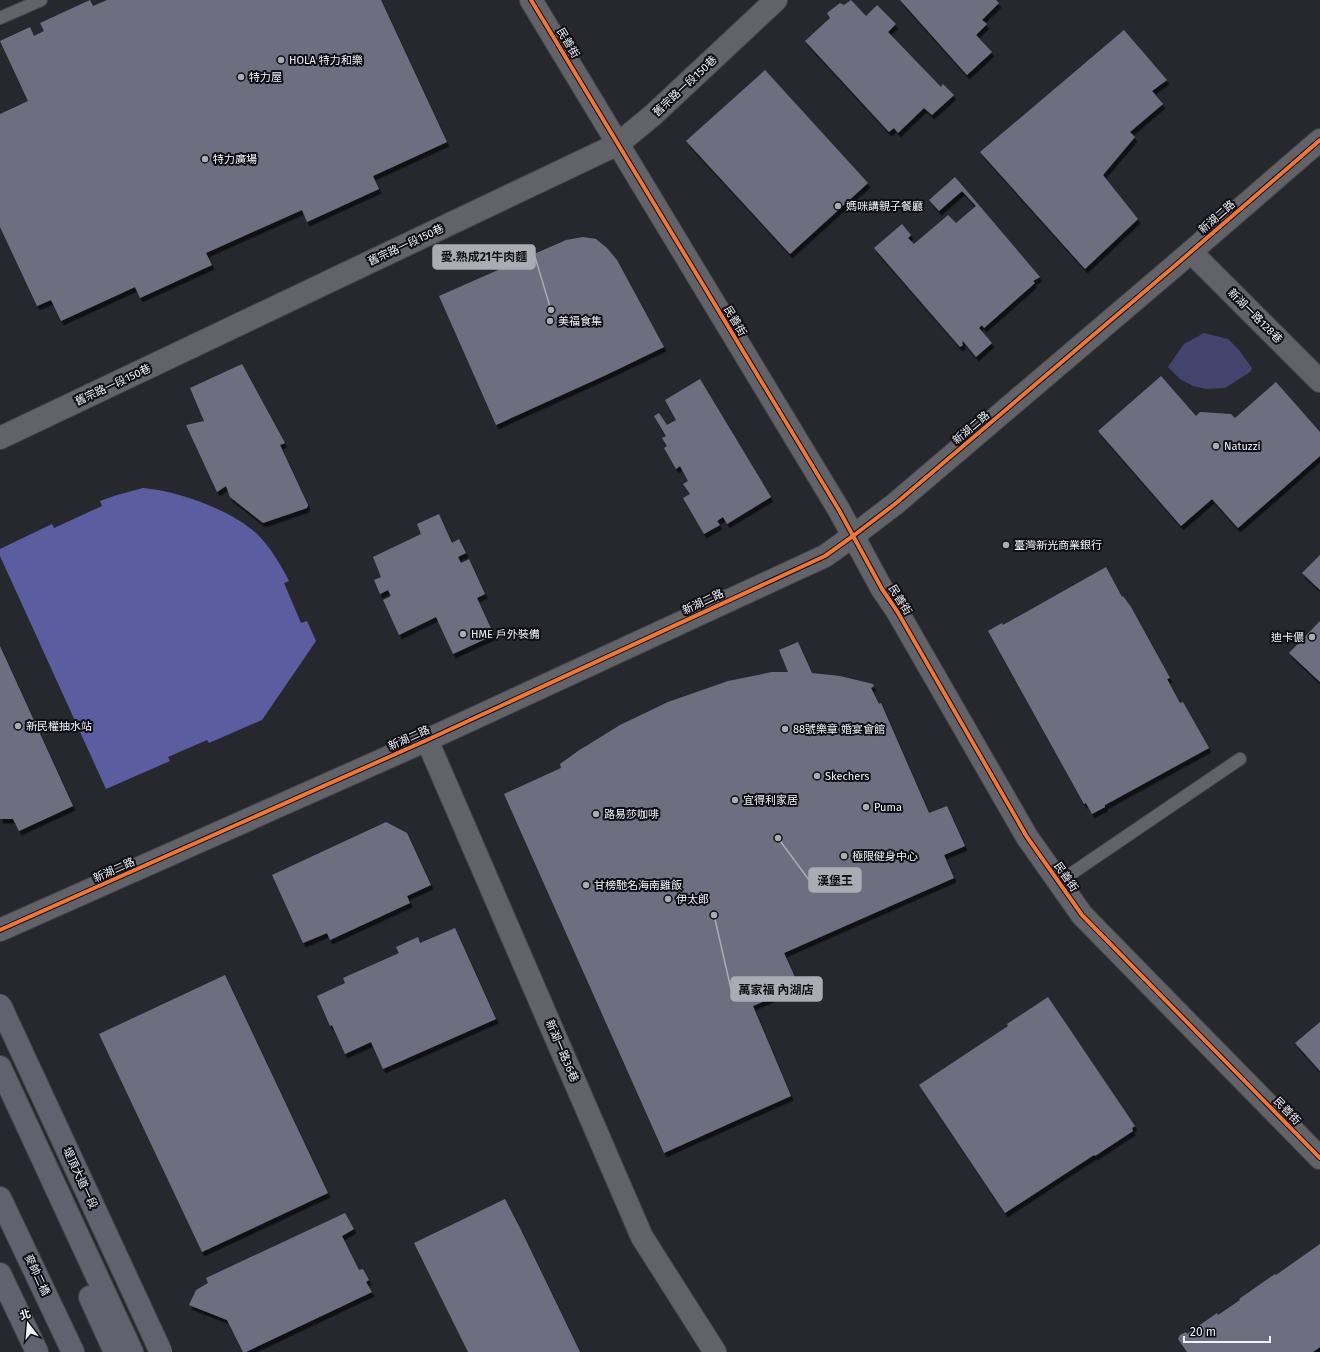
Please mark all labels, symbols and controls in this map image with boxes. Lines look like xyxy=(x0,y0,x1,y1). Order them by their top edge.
street label: 民善街 xyxy=(554,26,582,60)
street label: 舊宗路一段150巷 xyxy=(650,53,720,119)
place label: HOLA 特力和樂 xyxy=(289,54,363,67)
marker: HOLA 特力和樂 xyxy=(276,55,286,65)
place label: 特力屋 xyxy=(249,71,282,84)
marker: 特力屋 xyxy=(236,72,246,82)
place label: 特力廣場 xyxy=(213,153,257,166)
marker: 特力廣場 xyxy=(200,154,210,164)
street label: 新湖二路 xyxy=(1196,198,1238,236)
place label: 媽咪講親子餐廳 xyxy=(846,200,923,213)
marker: 媽咪講親子餐廳 xyxy=(833,201,843,211)
street label: 舊宗路一段150巷 xyxy=(366,222,446,268)
callout: 愛.熟成21牛肉麵 xyxy=(433,245,535,269)
text: 愛.熟成21牛肉麵 xyxy=(441,250,527,264)
street label: 新湖一路128巷 xyxy=(1225,286,1285,346)
street label: 民善街 xyxy=(721,304,749,338)
place label: 美福食集 xyxy=(558,315,602,328)
marker: 美福食集 xyxy=(545,316,555,326)
street label: 舊宗路一段150巷 xyxy=(73,362,153,408)
street label: 新湖二路 xyxy=(950,409,992,447)
place label: Natuzzi xyxy=(1224,440,1261,453)
marker: Natuzzi xyxy=(1211,441,1221,451)
place label: 臺灣新光商業銀行 xyxy=(1014,539,1102,552)
marker: 臺灣新光商業銀行 xyxy=(1001,540,1011,550)
street label: 民善街 xyxy=(886,583,914,617)
street label: 新湖二路 xyxy=(680,587,726,617)
place label: HME 戶外裝備 xyxy=(471,628,540,641)
marker: HME 戶外裝備 xyxy=(458,629,468,639)
place label: 迪卡儂 xyxy=(1271,631,1304,644)
marker: 迪卡儂 xyxy=(1307,632,1317,642)
place label: 新民權抽水站 xyxy=(26,720,92,733)
marker: 新民權抽水站 xyxy=(13,721,23,731)
street label: 新湖二路 xyxy=(386,723,432,753)
place label: 88號樂章 婚宴會館 xyxy=(793,723,885,736)
marker: 88號樂章 婚宴會館 xyxy=(780,724,790,734)
place label: Skechers xyxy=(825,770,869,783)
marker: Skechers xyxy=(812,771,822,781)
place label: 宜得利家居 xyxy=(743,794,798,807)
marker: 宜得利家居 xyxy=(730,795,740,805)
place label: Puma xyxy=(874,801,902,814)
marker: Puma xyxy=(861,802,871,812)
place label: 路易莎咖啡 xyxy=(604,808,659,821)
marker: 路易莎咖啡 xyxy=(591,809,601,819)
place label: 極限健身中心 xyxy=(852,850,918,863)
marker: 極限健身中心 xyxy=(839,851,849,861)
street label: 新湖二路 xyxy=(91,855,137,885)
street label: 民善街 xyxy=(1051,860,1081,894)
callout: 漢堡王 xyxy=(809,868,861,892)
text: 漢堡王 xyxy=(817,874,853,888)
place label: 甘榜馳名海南雞飯 xyxy=(594,879,682,892)
marker: 甘榜馳名海南雞飯 xyxy=(581,880,591,890)
place label: 伊太郎 xyxy=(676,893,709,906)
marker: 伊太郎 xyxy=(663,894,673,904)
callout: 萬家福 內湖店 xyxy=(731,977,822,1001)
text: 萬家福 內湖店 xyxy=(739,983,813,997)
street label: 新湖一路36巷 xyxy=(543,1018,581,1084)
street label: 民善街 xyxy=(1271,1095,1303,1127)
street label: 堤頂大道一段 xyxy=(60,1145,100,1211)
street label: 麥帥二橋 xyxy=(22,1252,52,1298)
north arrow xyxy=(8,1304,48,1344)
text: 北 xyxy=(18,1307,32,1323)
scale bar xyxy=(1184,1318,1270,1344)
text: 20 m xyxy=(1190,1325,1216,1339)

